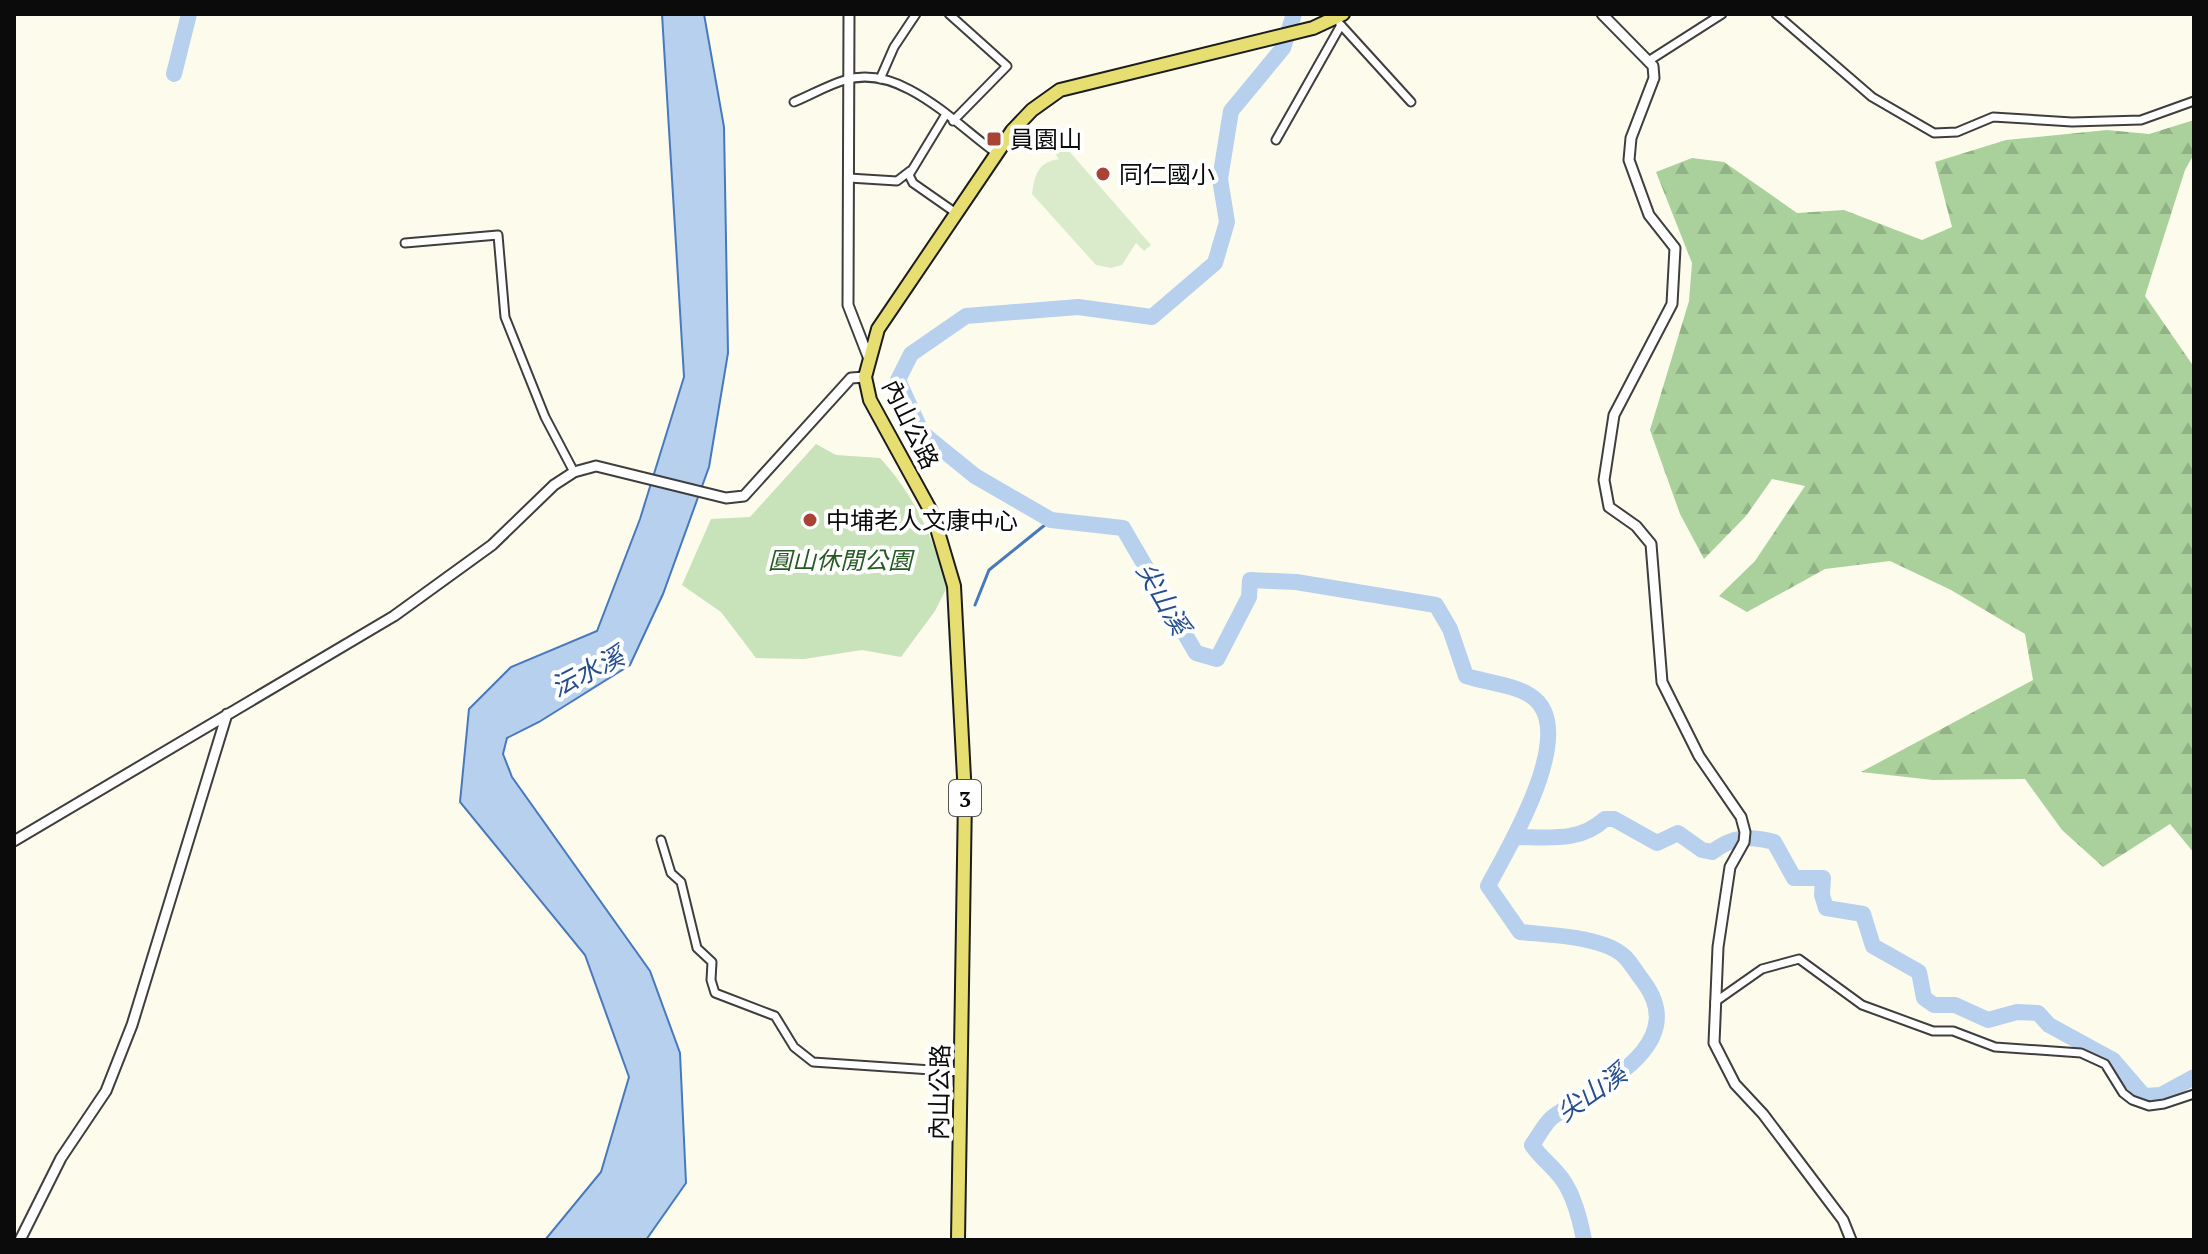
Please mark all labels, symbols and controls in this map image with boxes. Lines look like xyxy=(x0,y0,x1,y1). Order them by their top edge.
place label: 員園山 xyxy=(1010,123,1082,155)
marker: 員園山 xyxy=(985,130,1003,148)
place label: 同仁國小 xyxy=(1119,158,1215,190)
marker: 同仁國小 xyxy=(1094,165,1112,183)
street label: 內山公路 xyxy=(876,374,946,474)
place label: 中埔老人文康中心 xyxy=(826,504,1018,536)
marker: 中埔老人文康中心 xyxy=(801,511,819,529)
park label: 圓山休閒公園 xyxy=(768,544,915,576)
water label: 尖山溪 xyxy=(1130,556,1200,644)
water label: 沄水溪 xyxy=(545,636,633,704)
road number: 3 xyxy=(949,780,981,816)
street label: 內山公路 xyxy=(922,1044,956,1140)
water label: 尖山溪 xyxy=(1549,1053,1636,1128)

